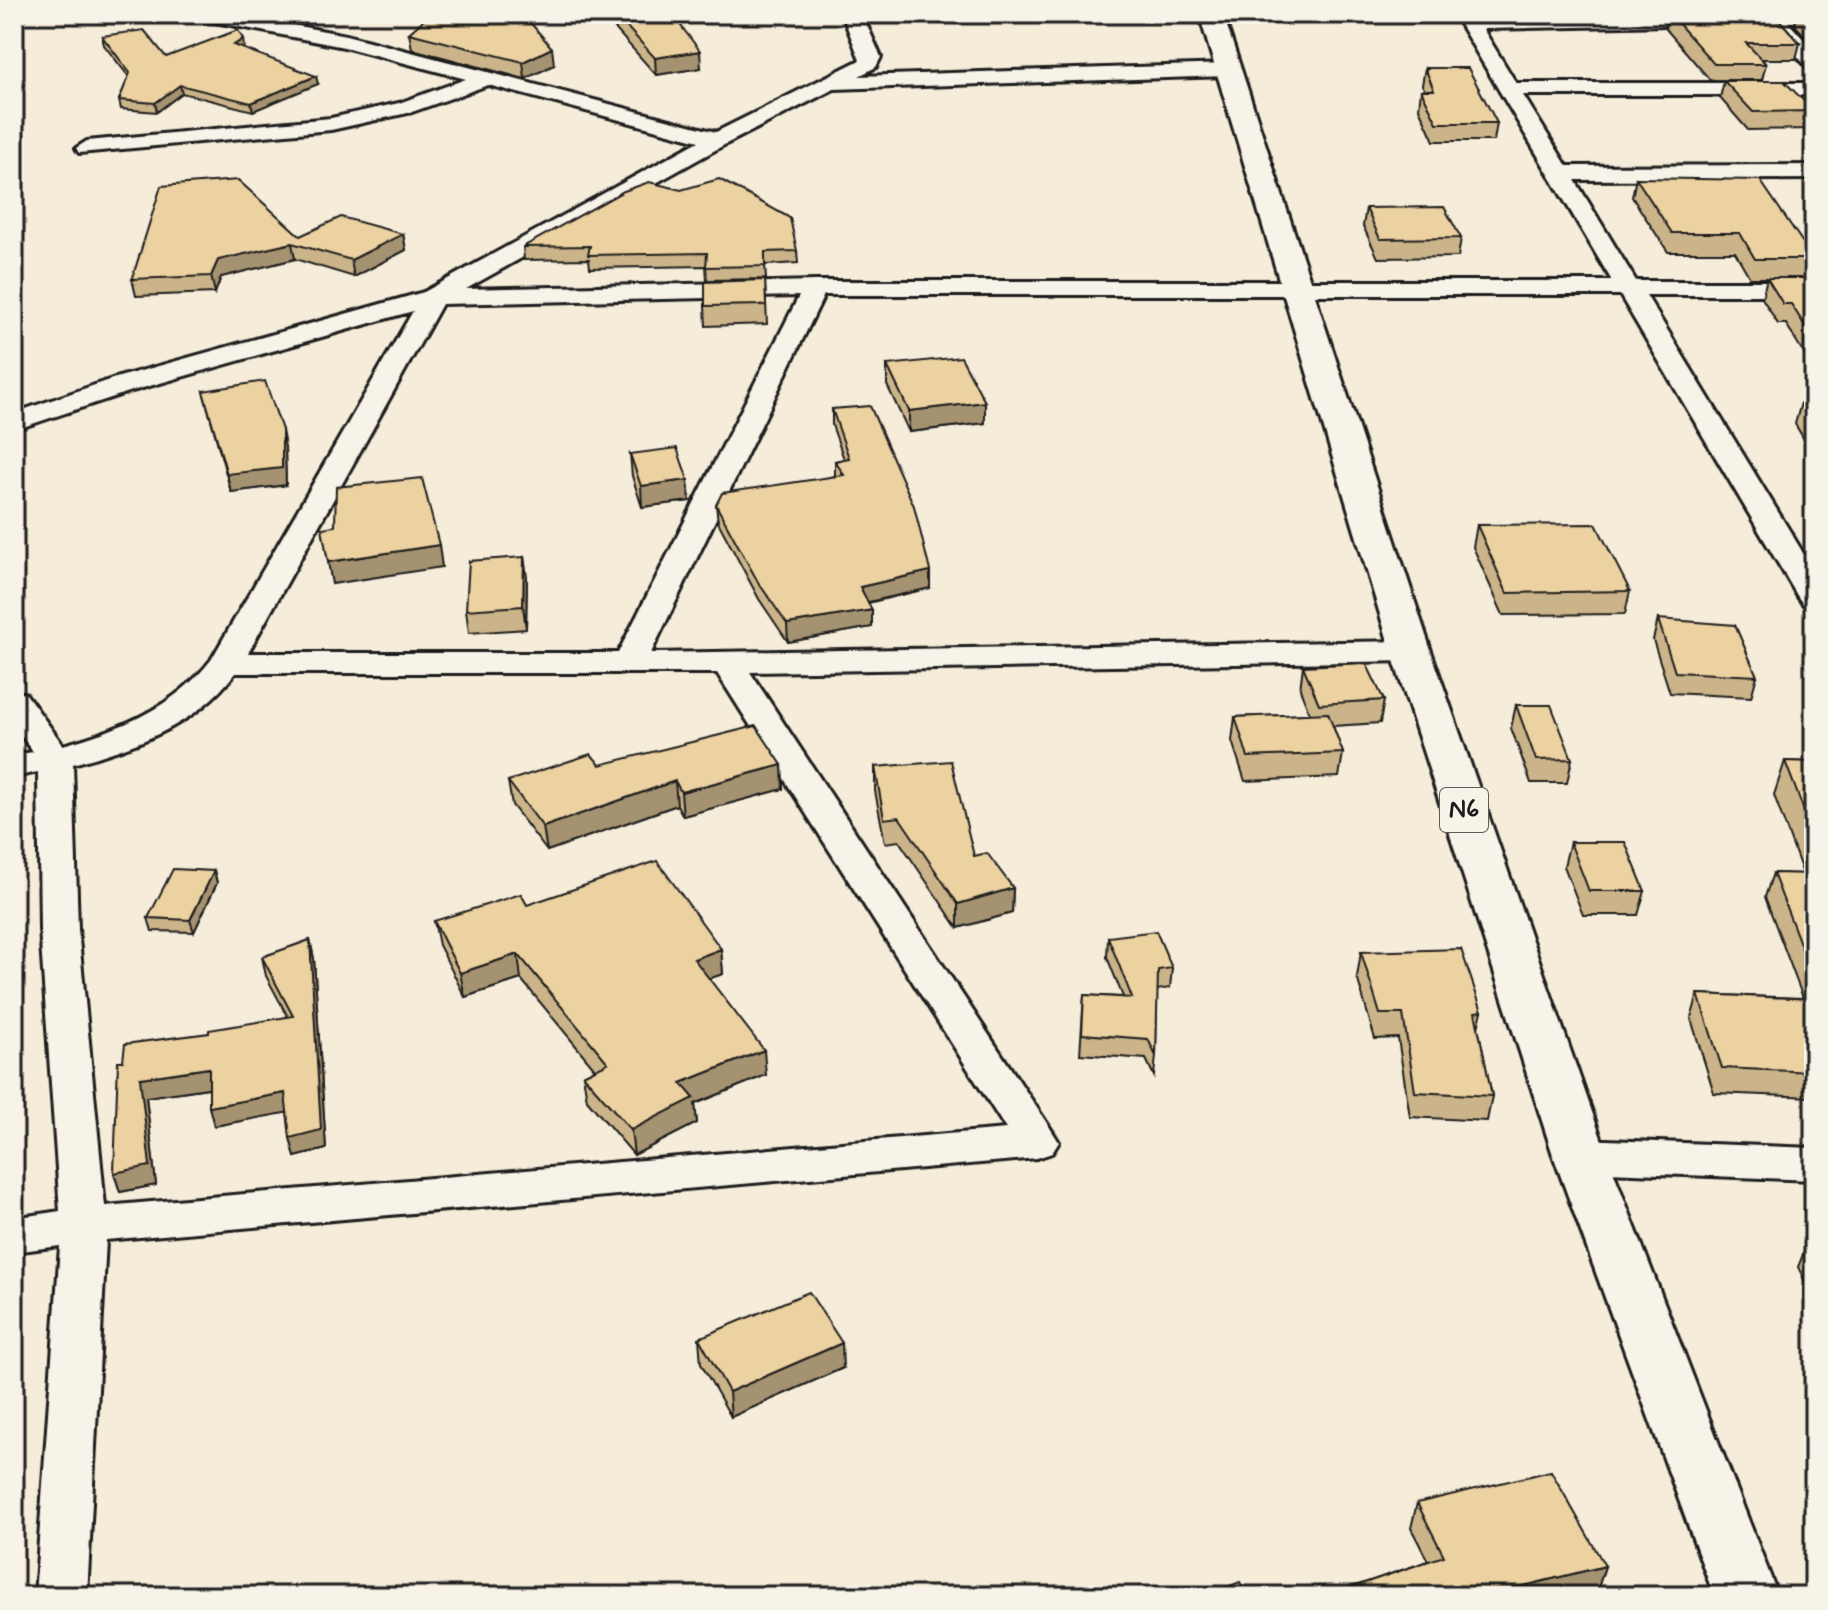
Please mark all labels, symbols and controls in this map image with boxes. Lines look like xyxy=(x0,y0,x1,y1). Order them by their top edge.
road number: N6 xyxy=(1440,788,1488,832)

